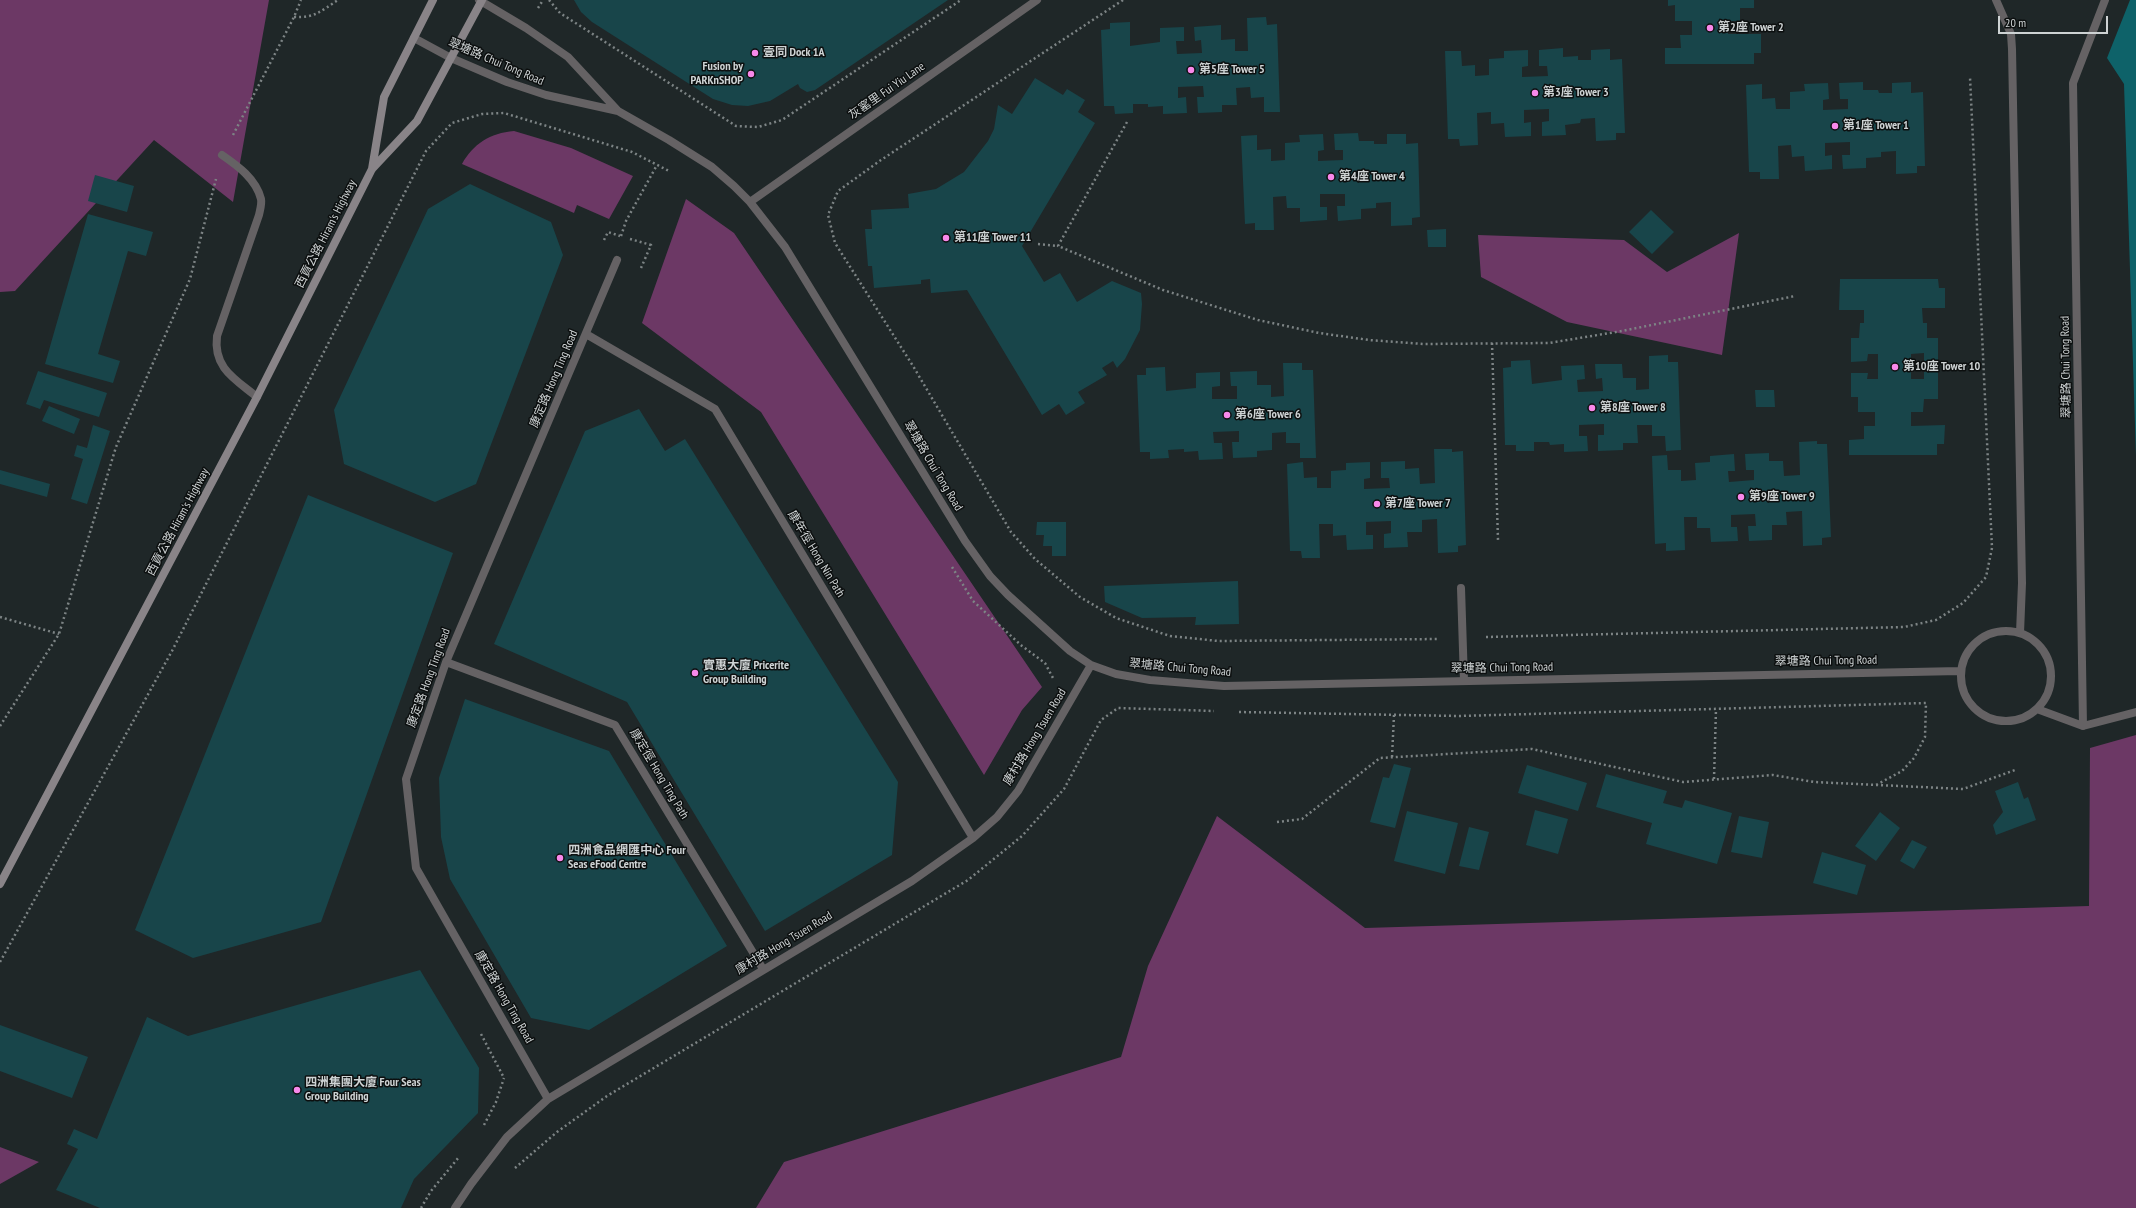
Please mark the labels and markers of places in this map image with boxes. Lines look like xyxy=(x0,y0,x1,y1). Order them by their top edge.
place label: 第2座 Tower 2 xyxy=(1718,21,1784,35)
marker: 第2座 Tower 2 xyxy=(1705,23,1715,33)
place label: 壹同 Dock 1A xyxy=(763,46,825,60)
marker: 壹同 Dock 1A xyxy=(750,48,760,58)
place label: Fusion by PARKnSHOP xyxy=(691,60,743,88)
place label: 第5座 Tower 5 xyxy=(1199,63,1265,77)
marker: 第5座 Tower 5 xyxy=(1186,65,1196,75)
marker: Fusion by PARKnSHOP xyxy=(746,69,756,79)
place label: 第3座 Tower 3 xyxy=(1543,86,1609,100)
marker: 第3座 Tower 3 xyxy=(1530,88,1540,98)
place label: 第1座 Tower 1 xyxy=(1843,119,1909,133)
marker: 第1座 Tower 1 xyxy=(1830,121,1840,131)
place label: 第4座 Tower 4 xyxy=(1339,170,1405,184)
marker: 第4座 Tower 4 xyxy=(1326,172,1336,182)
place label: 第11座 Tower 11 xyxy=(954,231,1031,245)
marker: 第11座 Tower 11 xyxy=(941,233,951,243)
place label: 第10座 Tower 10 xyxy=(1903,360,1980,374)
marker: 第10座 Tower 10 xyxy=(1890,362,1900,372)
place label: 第8座 Tower 8 xyxy=(1600,401,1666,415)
marker: 第8座 Tower 8 xyxy=(1587,403,1597,413)
place label: 第6座 Tower 6 xyxy=(1235,408,1301,422)
marker: 第6座 Tower 6 xyxy=(1222,410,1232,420)
place label: 第9座 Tower 9 xyxy=(1749,490,1815,504)
marker: 第9座 Tower 9 xyxy=(1736,492,1746,502)
place label: 第7座 Tower 7 xyxy=(1385,497,1451,511)
marker: 第7座 Tower 7 xyxy=(1372,499,1382,509)
place label: 實惠大廈 Pricerite Group Building xyxy=(703,659,789,687)
marker: 實惠大廈 Pricerite Group Building xyxy=(690,668,700,678)
place label: 四洲食品網匯中心 Four Seas eFood Centre xyxy=(568,844,686,872)
marker: 四洲食品網匯中心 Four Seas eFood Centre xyxy=(555,853,565,863)
place label: 四洲集團大廈 Four Seas Group Building xyxy=(305,1076,421,1104)
marker: 四洲集團大廈 Four Seas Group Building xyxy=(292,1085,302,1095)

